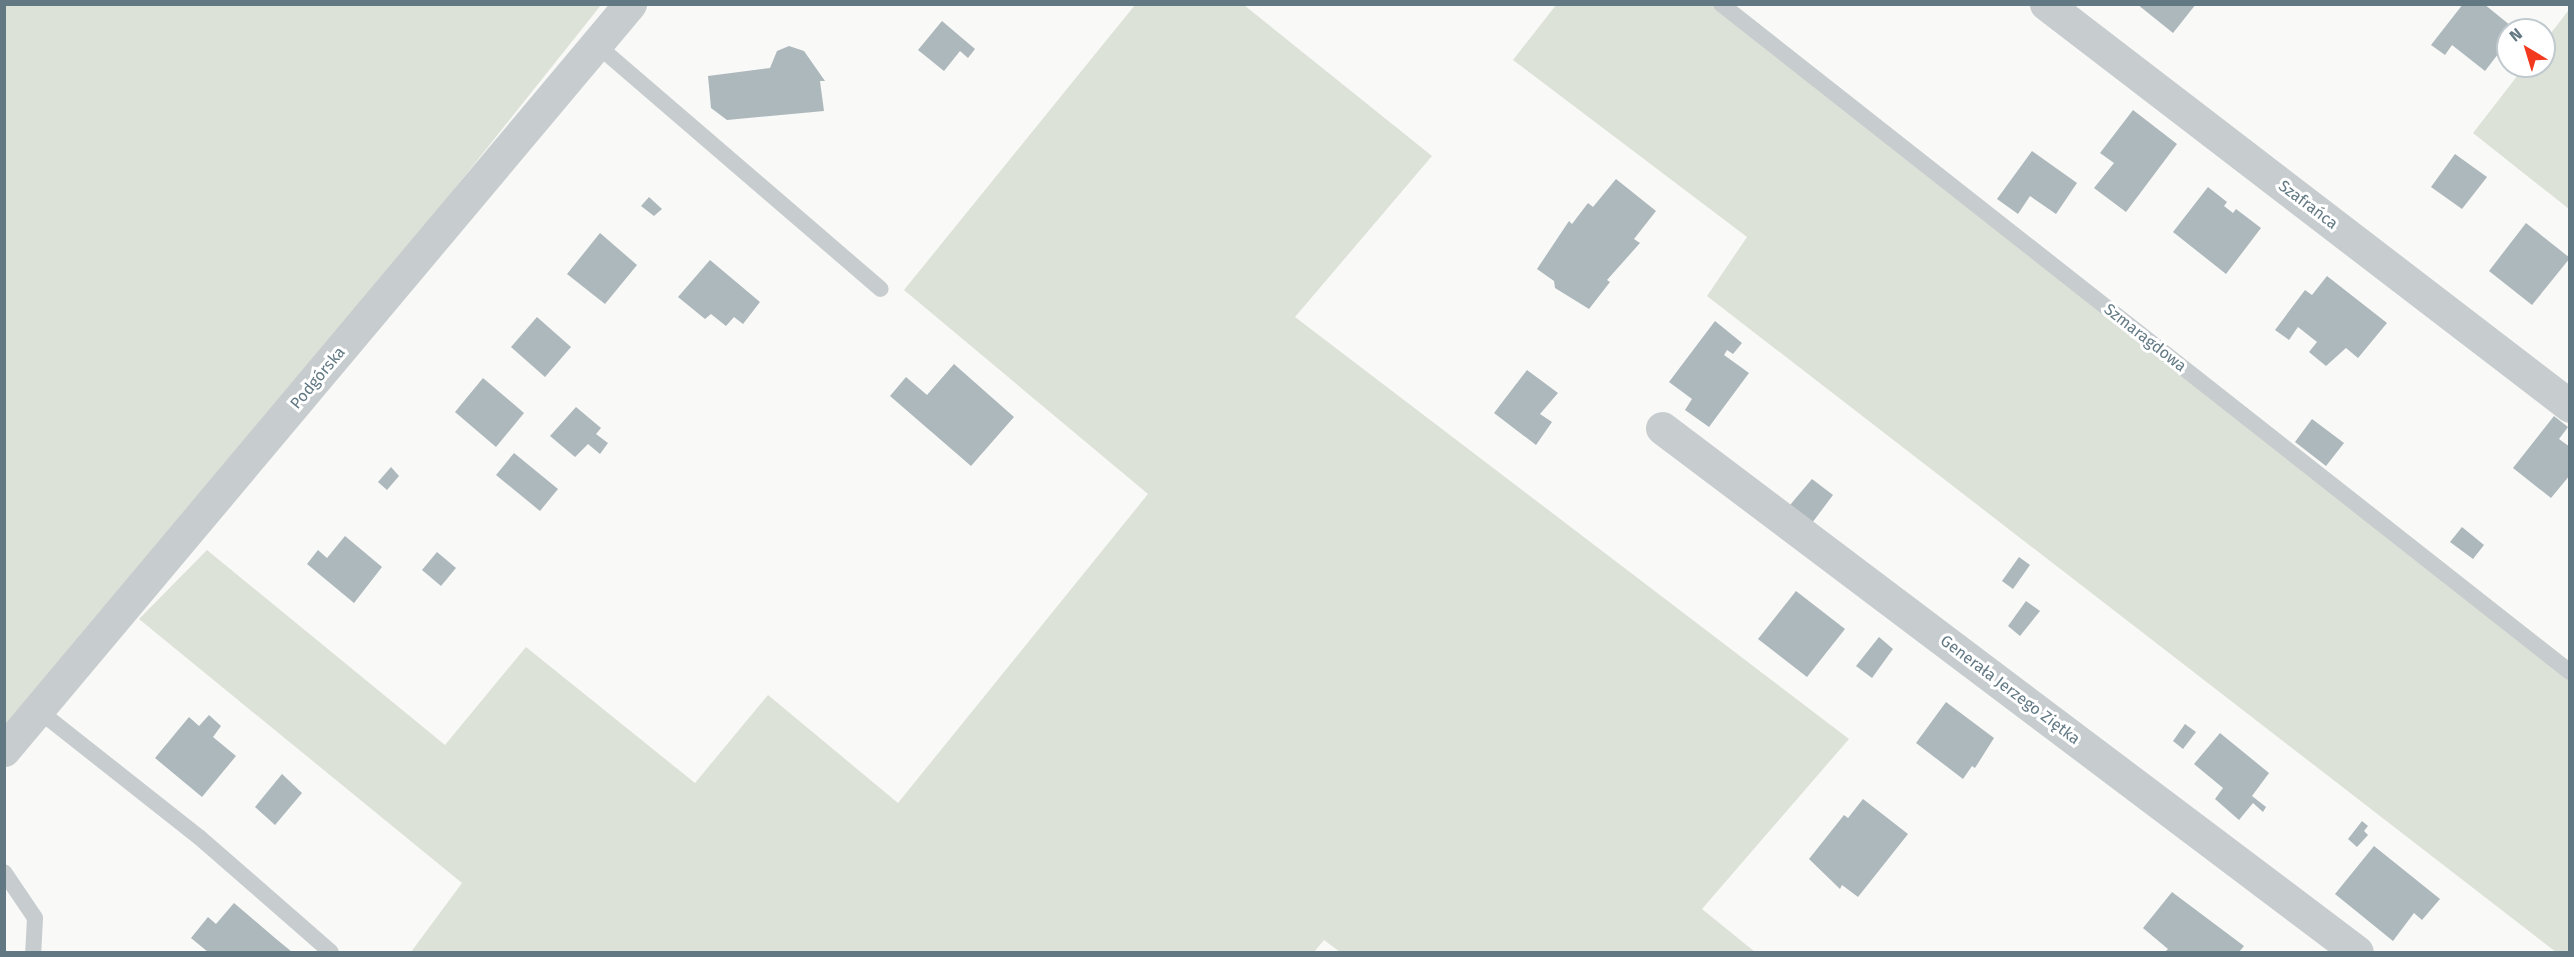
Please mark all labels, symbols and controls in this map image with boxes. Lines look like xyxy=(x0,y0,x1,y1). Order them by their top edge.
north arrow xyxy=(2496,18,2556,78)
text: N xyxy=(2506,24,2526,46)
street label: Szafrańca xyxy=(2275,176,2341,234)
street label: Szmaragdowa xyxy=(2100,300,2190,376)
street label: Podgórska xyxy=(286,343,350,413)
street label: Generała Jerzego Ziętka xyxy=(1936,631,2084,749)

